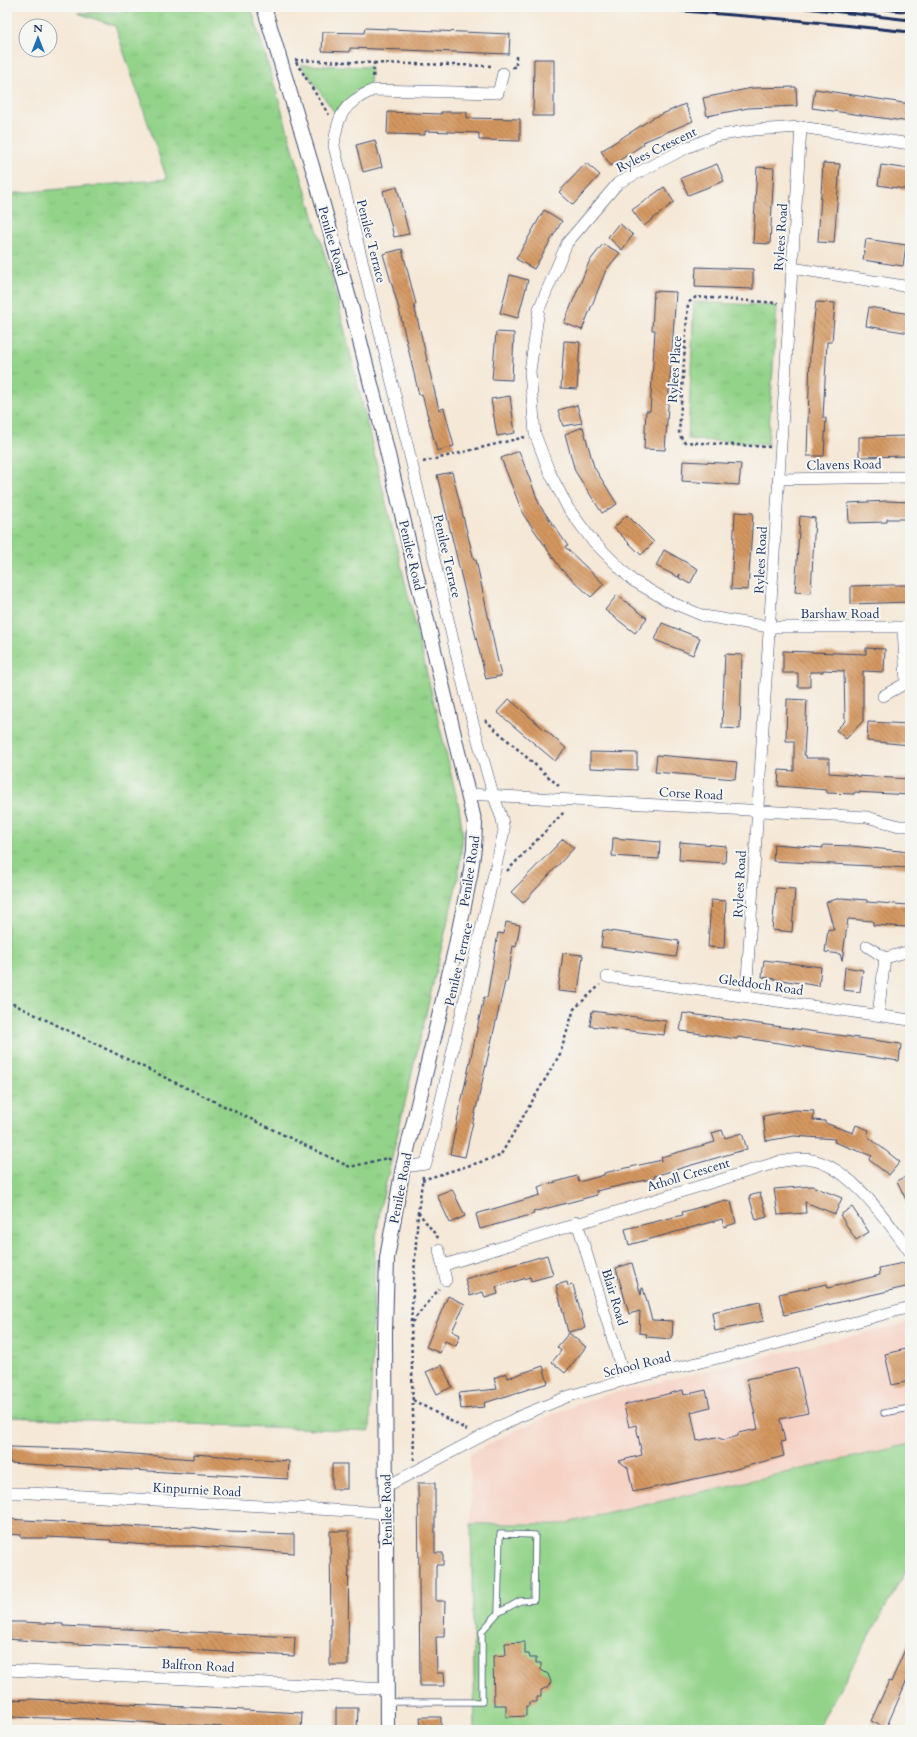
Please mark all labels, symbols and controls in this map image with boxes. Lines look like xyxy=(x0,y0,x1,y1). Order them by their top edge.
north arrow xyxy=(18,18,58,58)
text: N xyxy=(33,21,43,36)
street label: Rylees Crescent xyxy=(613,123,700,177)
street label: Penilee Terrace xyxy=(352,198,390,285)
street label: Rylees Road xyxy=(770,203,792,271)
street label: Penilee Road xyxy=(313,204,351,278)
street label: Rylees Place xyxy=(664,335,686,403)
street label: Clavens Road xyxy=(806,455,882,475)
street label: Penilee Terrace xyxy=(429,512,465,600)
street label: Penilee Road xyxy=(394,518,428,592)
street label: Rylees Road xyxy=(750,526,772,594)
street label: Barshaw Road xyxy=(801,605,879,623)
street label: Corse Road xyxy=(659,783,723,805)
street label: Penilee Road xyxy=(455,834,485,908)
street label: Rylees Road xyxy=(729,850,751,918)
street label: Penilee Terrace xyxy=(441,920,477,1008)
street label: Gleddoch Road xyxy=(717,970,805,1000)
street label: Penilee Road xyxy=(385,1151,417,1225)
street label: Atholl Crescent xyxy=(645,1154,732,1196)
street label: Blair Road xyxy=(597,1267,631,1328)
street label: School Road xyxy=(602,1348,673,1382)
street label: Penilee Road xyxy=(377,1474,397,1546)
street label: Kinpurnie Road xyxy=(152,1479,242,1501)
street label: Balfron Road xyxy=(161,1655,235,1677)

